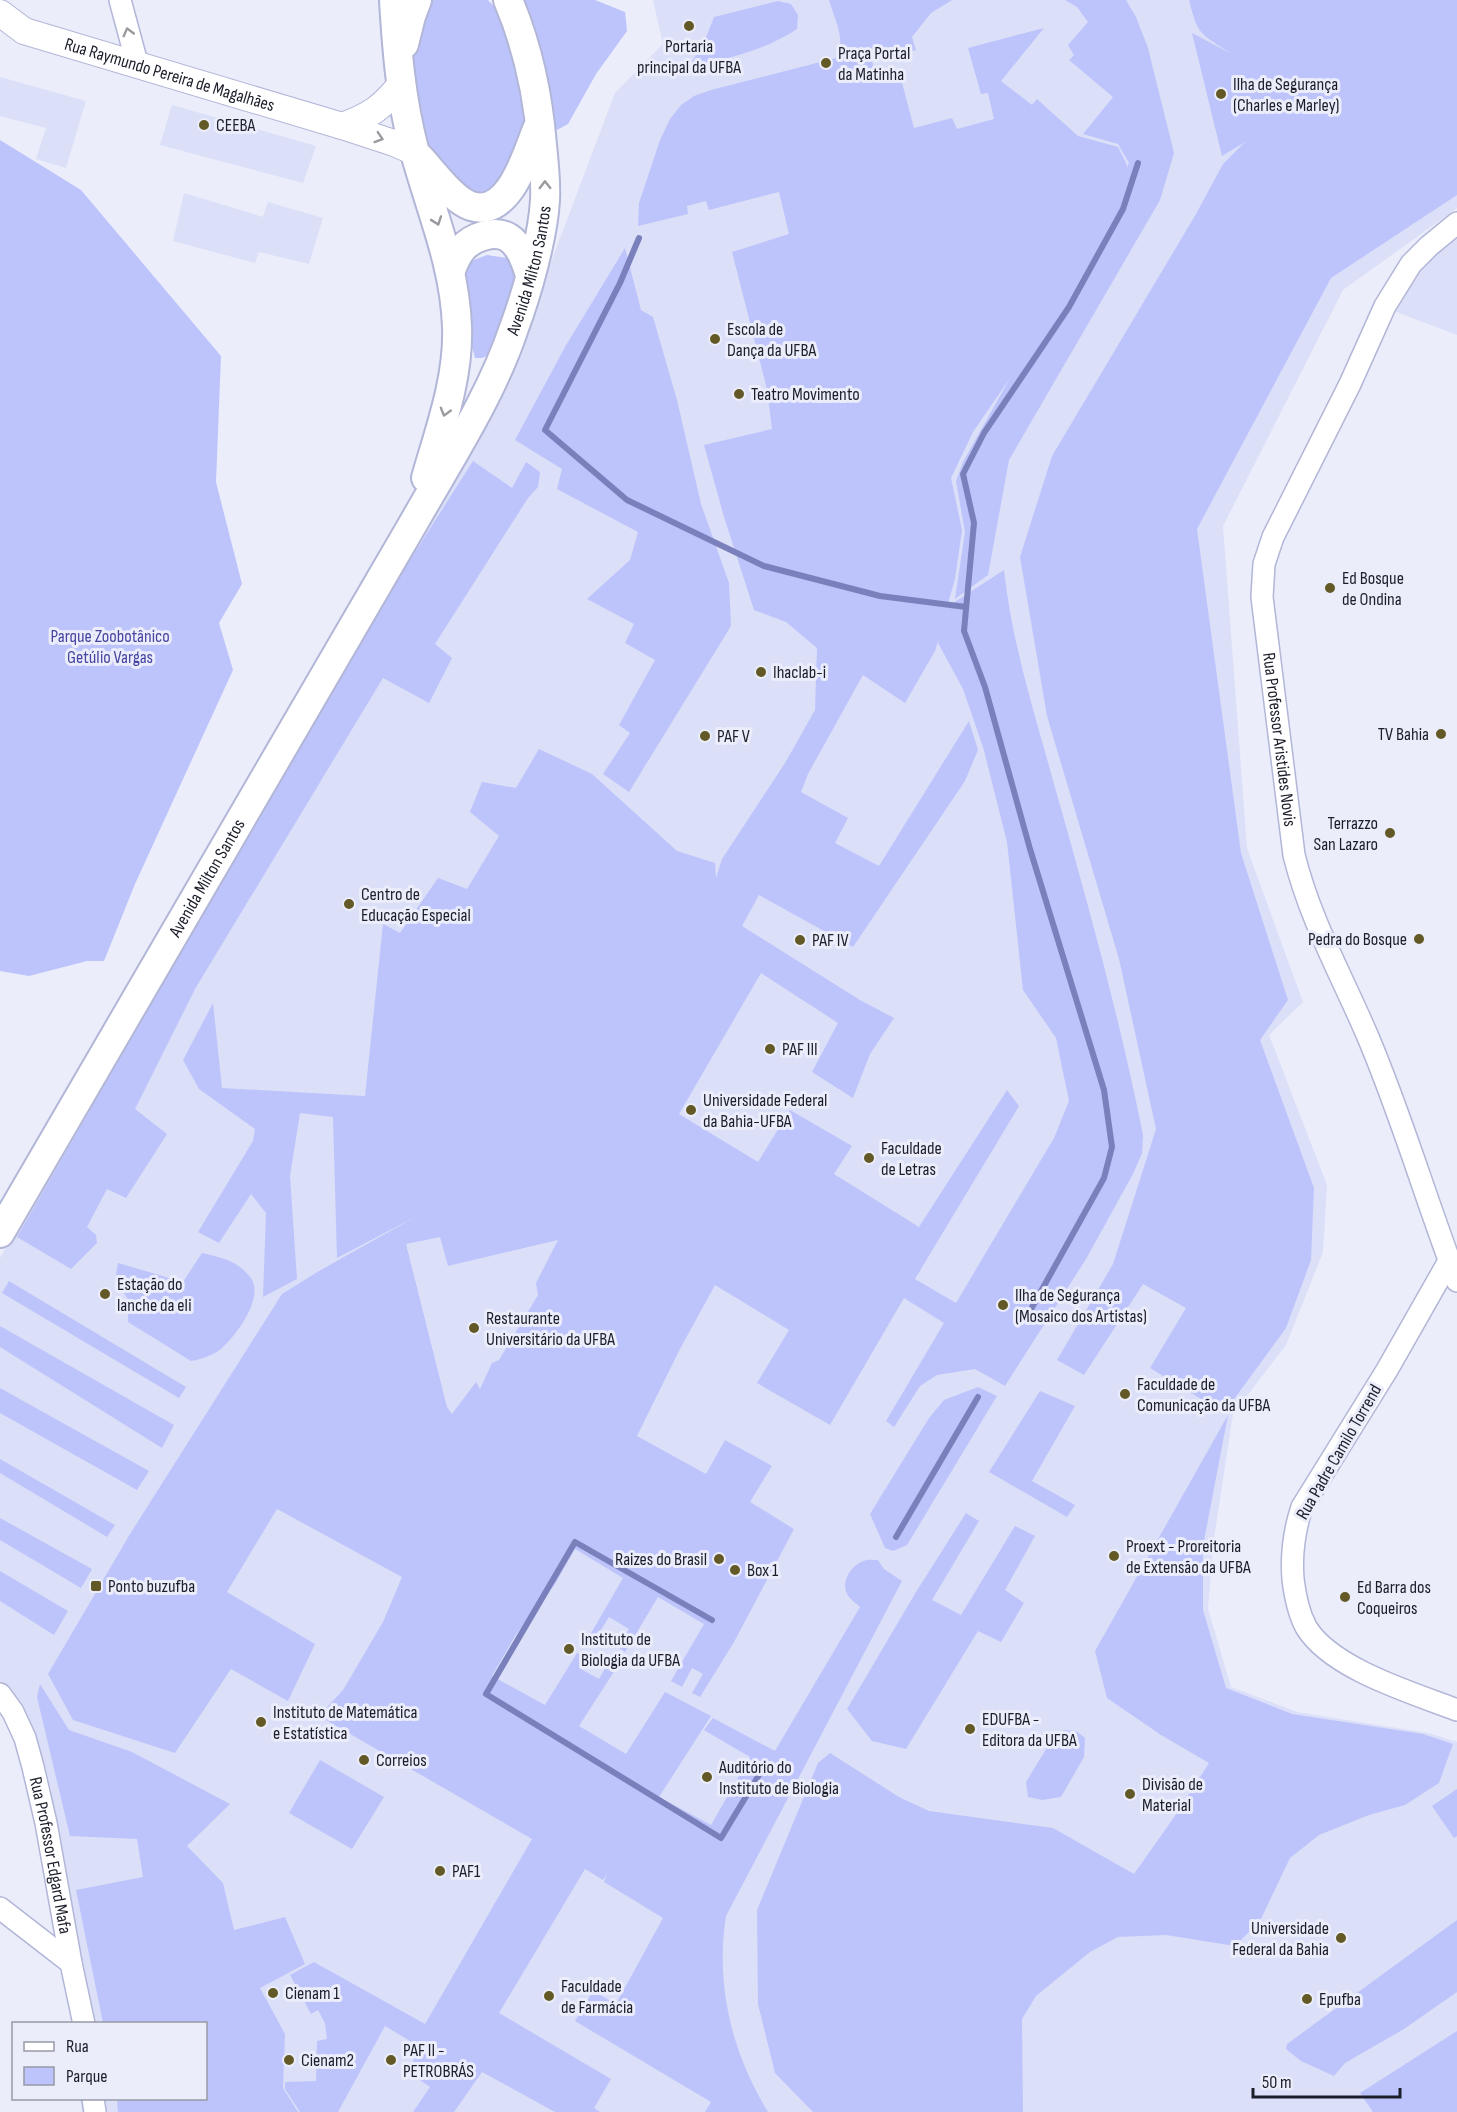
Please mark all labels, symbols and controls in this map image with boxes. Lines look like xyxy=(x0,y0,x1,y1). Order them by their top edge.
marker: Portaria principal da UFBA xyxy=(682,19,696,33)
one-way arrow xyxy=(123,27,135,38)
street label: Rua Raymundo Pereira de Magalhães xyxy=(62,33,277,116)
place label: Portaria principal da UFBA xyxy=(637,36,741,78)
place label: Praça Portal da Matinha xyxy=(838,43,910,85)
marker: Praça Portal da Matinha xyxy=(819,56,833,70)
place label: Ilha de Segurança (Charles e Marley) xyxy=(1233,74,1340,116)
marker: Ilha de Segurança (Charles e Marley) xyxy=(1214,87,1228,101)
place label: CEEBA xyxy=(216,115,256,136)
marker: CEEBA xyxy=(197,118,211,132)
one-way arrow xyxy=(373,130,384,143)
one-way arrow xyxy=(538,181,551,190)
street label: Avenida Milton Santos xyxy=(502,205,555,339)
one-way arrow xyxy=(430,215,443,226)
place label: Escola de Dança da UFBA xyxy=(727,319,816,361)
marker: Escola de Dança da UFBA xyxy=(708,332,722,346)
place label: Teatro Movimento xyxy=(751,384,860,405)
marker: Teatro Movimento xyxy=(732,387,746,401)
one-way arrow xyxy=(440,407,452,417)
place label: Ed Bosque de Ondina xyxy=(1342,568,1404,610)
marker: Ed Bosque de Ondina xyxy=(1323,581,1337,595)
park label: Parque Zoobotânico Getúlio Vargas xyxy=(50,626,170,668)
street label: Rua Professor Aristides Novis xyxy=(1258,651,1301,828)
place label: Ihaclab-i xyxy=(773,662,826,683)
marker: Ihaclab-i xyxy=(754,665,768,679)
place label: TV Bahia xyxy=(1378,724,1429,745)
place label: PAF V xyxy=(717,726,750,747)
marker: TV Bahia xyxy=(1434,727,1448,741)
marker: PAF V xyxy=(698,729,712,743)
place label: Terrazzo San Lazaro xyxy=(1313,813,1378,855)
street label: Avenida Milton Santos xyxy=(164,815,249,941)
marker: Terrazzo San Lazaro xyxy=(1383,826,1397,840)
place label: Centro de Educação Especial xyxy=(361,884,471,926)
marker: Centro de Educação Especial xyxy=(342,897,356,911)
place label: Pedra do Bosque xyxy=(1308,929,1407,950)
place label: PAF IV xyxy=(812,930,849,951)
marker: Pedra do Bosque xyxy=(1412,932,1426,946)
marker: PAF IV xyxy=(793,933,807,947)
place label: PAF III xyxy=(782,1039,818,1060)
marker: PAF III xyxy=(763,1042,777,1056)
place label: Universidade Federal da Bahia-UFBA xyxy=(703,1090,827,1132)
marker: Universidade Federal da Bahia-UFBA xyxy=(684,1103,698,1117)
place label: Faculdade de Letras xyxy=(881,1138,942,1180)
marker: Faculdade de Letras xyxy=(862,1151,876,1165)
place label: Estação do lanche da eli xyxy=(117,1274,192,1316)
place label: Ilha de Segurança (Mosaico dos Artistas) xyxy=(1015,1285,1147,1327)
marker: Estação do lanche da eli xyxy=(98,1287,112,1301)
marker: Ilha de Segurança (Mosaico dos Artistas) xyxy=(996,1298,1010,1312)
place label: Restaurante Universitário da UFBA xyxy=(486,1308,615,1350)
marker: Restaurante Universitário da UFBA xyxy=(467,1321,481,1335)
place label: Faculdade de Comunicação da UFBA xyxy=(1137,1374,1271,1416)
street label: Rua Padre Camilo Torrend xyxy=(1292,1381,1386,1523)
marker: Faculdade de Comunicação da UFBA xyxy=(1118,1387,1132,1401)
place label: Proext - Proreitoria de Extensão da UFBA xyxy=(1126,1536,1251,1578)
place label: Raizes do Brasil xyxy=(615,1549,707,1570)
marker: Proext - Proreitoria de Extensão da UFBA xyxy=(1107,1549,1121,1563)
marker: Raizes do Brasil xyxy=(712,1552,726,1566)
place label: Box 1 xyxy=(747,1560,779,1581)
marker: Box 1 xyxy=(728,1563,742,1577)
place label: Ponto buzufba xyxy=(108,1576,195,1597)
place label: Ed Barra dos Coqueiros xyxy=(1357,1577,1431,1619)
marker: Ponto buzufba xyxy=(89,1579,103,1593)
marker: Ed Barra dos Coqueiros xyxy=(1338,1590,1352,1604)
place label: Instituto de Biologia da UFBA xyxy=(581,1629,680,1671)
marker: Instituto de Biologia da UFBA xyxy=(562,1642,576,1656)
place label: Instituto de Matemática e Estatística xyxy=(273,1702,417,1744)
place label: EDUFBA - Editora da UFBA xyxy=(982,1709,1077,1751)
marker: Instituto de Matemática e Estatística xyxy=(254,1715,268,1729)
marker: EDUFBA - Editora da UFBA xyxy=(963,1722,977,1736)
place label: Correios xyxy=(376,1750,427,1771)
marker: Correios xyxy=(357,1753,371,1767)
place label: Auditório do Instituto de Biologia xyxy=(718,1757,839,1799)
marker: Auditório do Instituto de Biologia xyxy=(700,1770,714,1784)
place label: Divisão de Material xyxy=(1142,1774,1203,1816)
street label: Rua Professor Edgard Mafa xyxy=(25,1775,76,1936)
marker: Divisão de Material xyxy=(1123,1787,1137,1801)
place label: PAF1 xyxy=(452,1861,481,1882)
marker: PAF1 xyxy=(433,1864,447,1878)
place label: Universidade Federal da Bahia xyxy=(1232,1918,1329,1960)
marker: Universidade Federal da Bahia xyxy=(1334,1931,1348,1945)
place label: Faculdade de Farmácia xyxy=(561,1976,633,2018)
place label: Cienam 1 xyxy=(285,1983,340,2004)
marker: Cienam 1 xyxy=(266,1986,280,2000)
marker: Faculdade de Farmácia xyxy=(542,1989,556,2003)
place label: Epufba xyxy=(1319,1989,1361,2010)
marker: Epufba xyxy=(1300,1992,1314,2006)
legend xyxy=(12,2022,207,2100)
text: Rua xyxy=(66,2036,89,2057)
place label: PAF II - PETROBRÁS xyxy=(403,2040,474,2082)
place label: Cienam2 xyxy=(301,2050,354,2071)
marker: Cienam2 xyxy=(282,2053,296,2067)
marker: PAF II - PETROBRÁS xyxy=(384,2053,398,2067)
scale bar xyxy=(1253,2061,1400,2099)
text: Parque xyxy=(66,2066,107,2087)
text: 50 m xyxy=(1262,2072,1292,2093)

